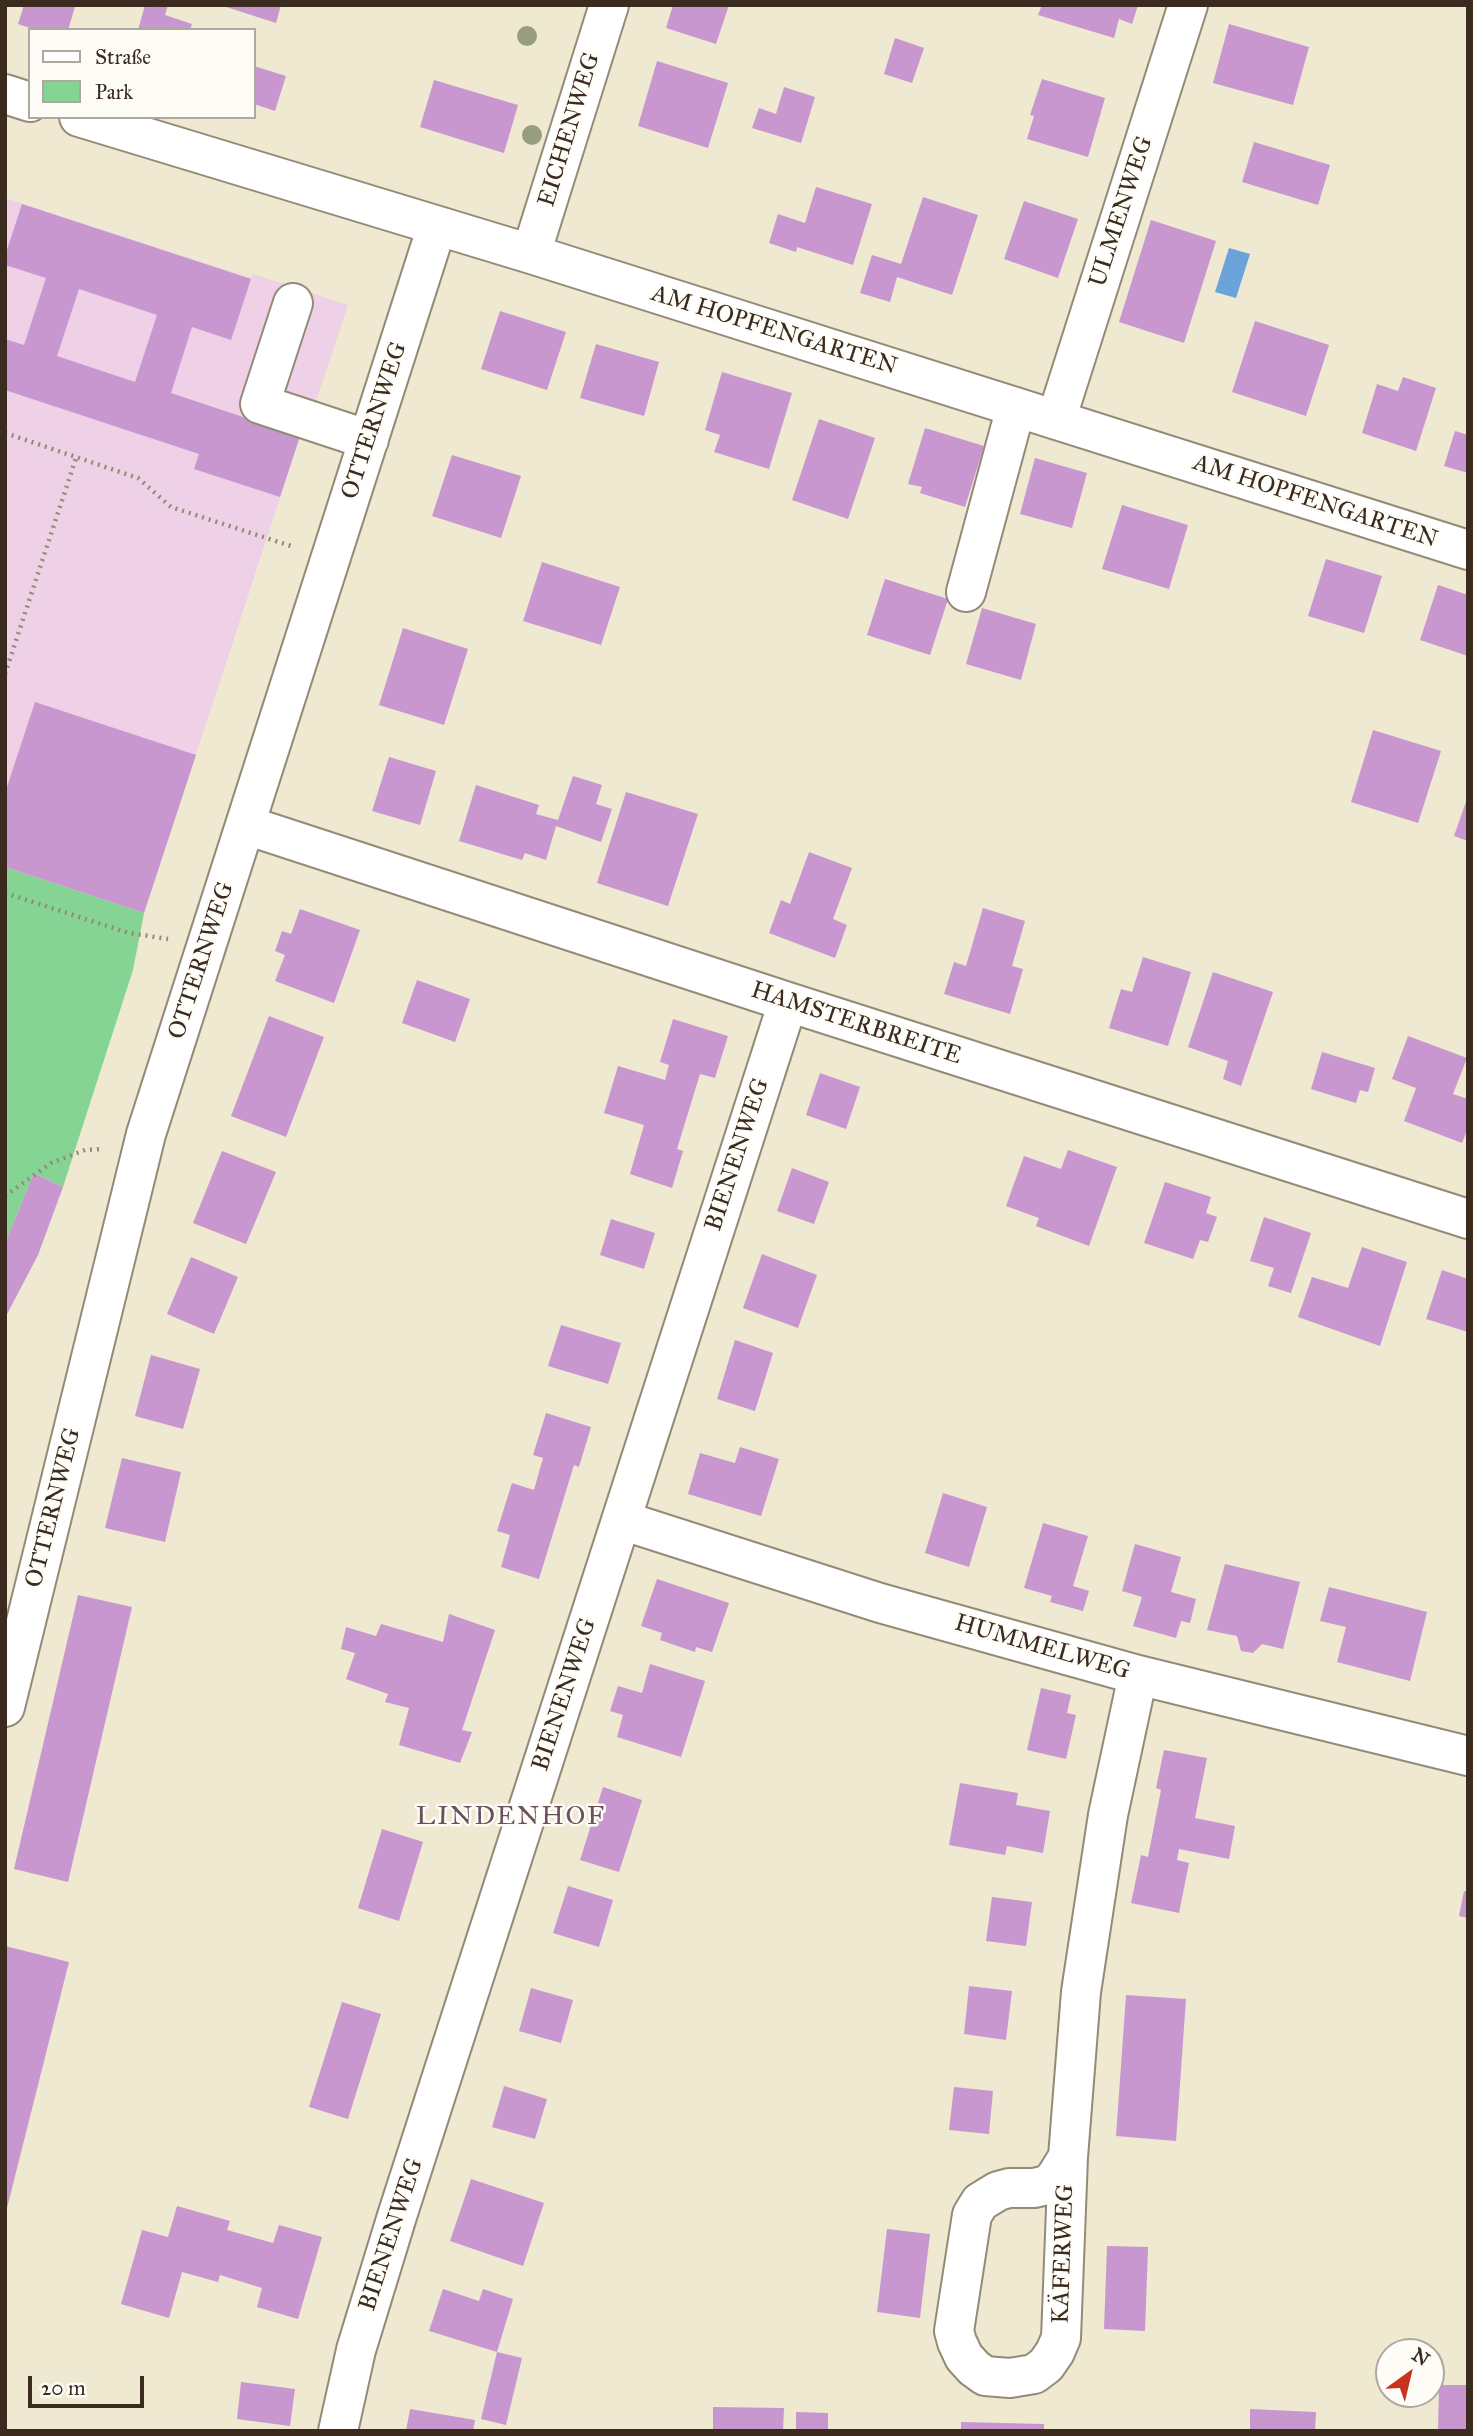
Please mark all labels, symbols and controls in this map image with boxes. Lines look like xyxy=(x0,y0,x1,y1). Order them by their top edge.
legend xyxy=(28,28,256,119)
text: Straße xyxy=(95,44,151,70)
street label: EICHENWEG xyxy=(533,50,607,210)
text: Park xyxy=(95,79,133,105)
street label: ULMENWEG xyxy=(1084,133,1160,291)
street label: AM HOPFENGARTEN xyxy=(648,280,900,382)
street label: OTTERNWEG xyxy=(336,339,414,503)
street label: AM HOPFENGARTEN xyxy=(1189,449,1441,555)
street label: OTTERNWEG xyxy=(163,879,241,1043)
street label: HAMSTERBREITE xyxy=(747,976,965,1072)
street label: BIENENWEG xyxy=(700,1075,776,1235)
street label: OTTERNWEG xyxy=(20,1425,88,1591)
street label: HUMMELWEG xyxy=(951,1609,1133,1687)
street label: BIENENWEG xyxy=(527,1615,603,1775)
district label: LINDENHOF xyxy=(417,1802,605,1834)
street label: BIENENWEG xyxy=(354,2155,430,2315)
street label: KÄFERWEG xyxy=(1047,2184,1081,2324)
north arrow xyxy=(1375,2338,1445,2408)
text: N xyxy=(1408,2343,1434,2371)
scale bar xyxy=(32,2362,147,2406)
text: 20 m xyxy=(41,2375,86,2401)

